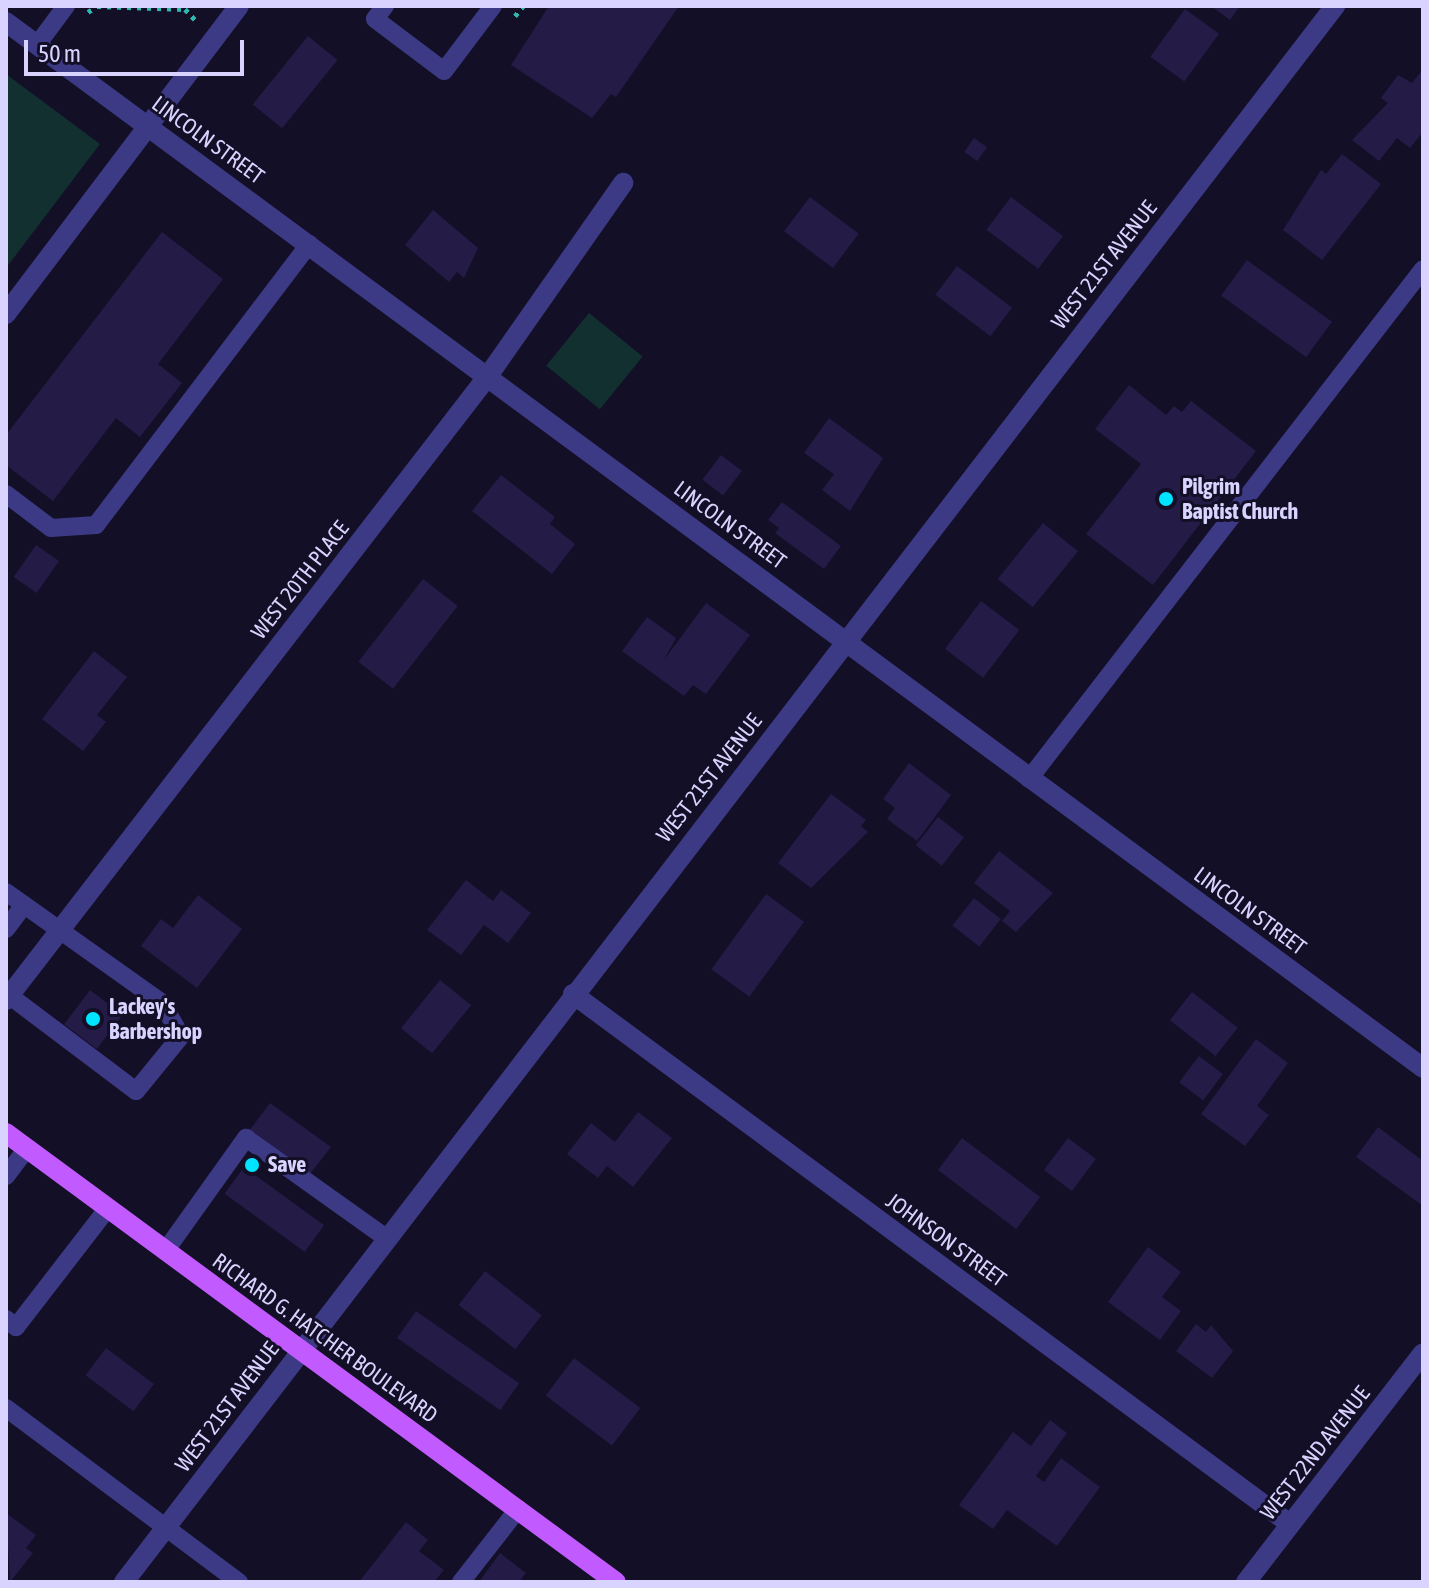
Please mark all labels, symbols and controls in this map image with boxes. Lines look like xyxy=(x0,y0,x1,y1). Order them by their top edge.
scale bar xyxy=(28,24,248,74)
text: 50 m xyxy=(38,40,81,67)
street label: LINCOLN STREET xyxy=(147,90,269,190)
street label: WEST 21ST AVENUE xyxy=(1046,196,1162,334)
place label: Pilgrim Baptist Church xyxy=(1182,473,1298,524)
street label: LINCOLN STREET xyxy=(669,475,791,575)
marker: Pilgrim Baptist Church xyxy=(1157,490,1175,508)
street label: WEST 20TH PLACE xyxy=(246,516,354,644)
street label: WEST 21ST AVENUE xyxy=(651,709,767,847)
street label: LINCOLN STREET xyxy=(1189,861,1311,961)
place label: Lackey's Barbershop xyxy=(109,993,202,1044)
marker: Lackey's Barbershop xyxy=(84,1010,102,1028)
place label: Save xyxy=(268,1152,306,1178)
marker: Save xyxy=(243,1156,261,1174)
street label: JOHNSON STREET xyxy=(881,1188,1011,1292)
street label: RICHARD G. HATCHER BOULEVARD xyxy=(207,1248,443,1428)
street label: WEST 21ST AVENUE xyxy=(170,1337,284,1477)
street label: WEST 22ND AVENUE xyxy=(1255,1381,1375,1525)

